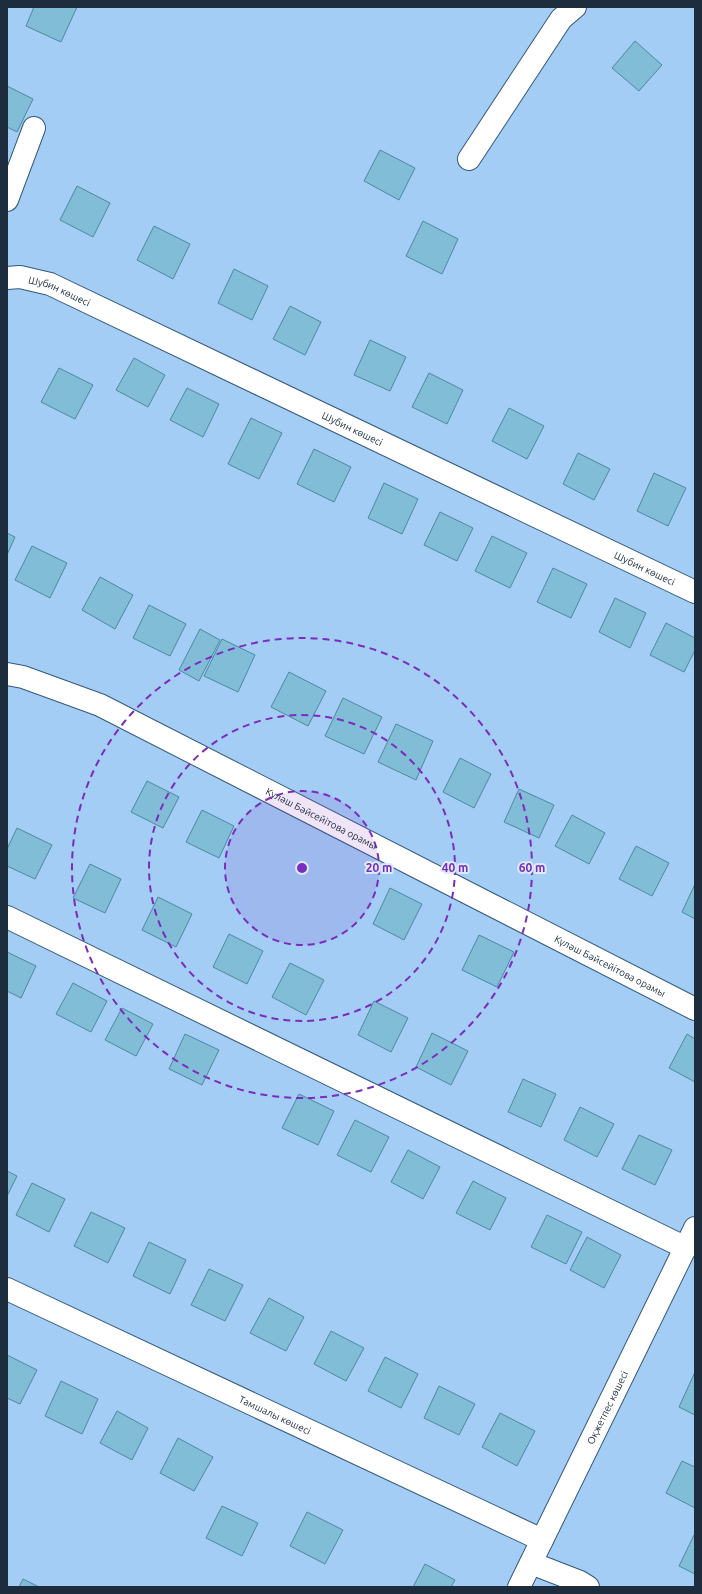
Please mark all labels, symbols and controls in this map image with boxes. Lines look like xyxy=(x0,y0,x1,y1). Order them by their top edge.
street label: Шубин көшесі xyxy=(27,274,92,308)
street label: Шубин көшесі xyxy=(320,409,385,448)
street label: Шубин көшесі xyxy=(613,549,677,587)
street label: Күләш Бәйсейітова орамы xyxy=(264,785,379,851)
centre of rings xyxy=(295,861,309,875)
text: 20 m xyxy=(366,861,392,874)
text: 40 m xyxy=(442,861,468,874)
text: 60 m xyxy=(519,861,545,874)
street label: Күләш Бәйсейітова орамы xyxy=(553,933,667,999)
street label: Оқжетпес көшесі xyxy=(584,1369,630,1446)
street label: Тамшалы көшесі xyxy=(237,1393,313,1436)

